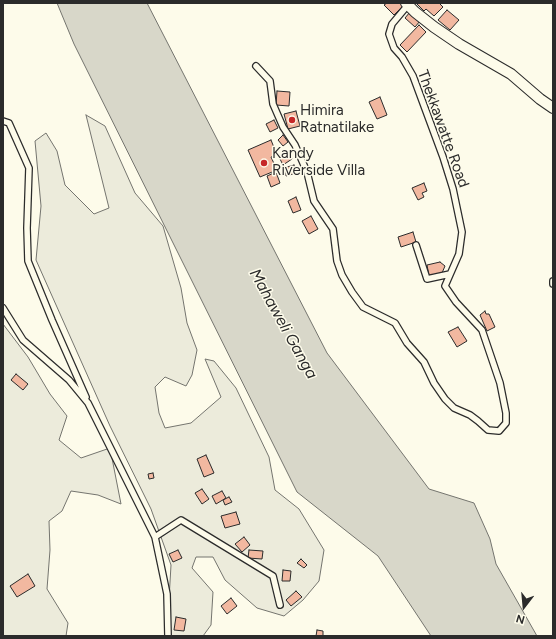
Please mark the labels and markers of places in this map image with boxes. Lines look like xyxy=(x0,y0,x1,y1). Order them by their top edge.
place label: Himira Ratnatilake xyxy=(300,102,374,137)
marker: Himira Ratnatilake xyxy=(287,115,297,125)
place label: Kandy Riverside Villa xyxy=(272,145,365,180)
marker: Kandy Riverside Villa xyxy=(259,158,269,168)

